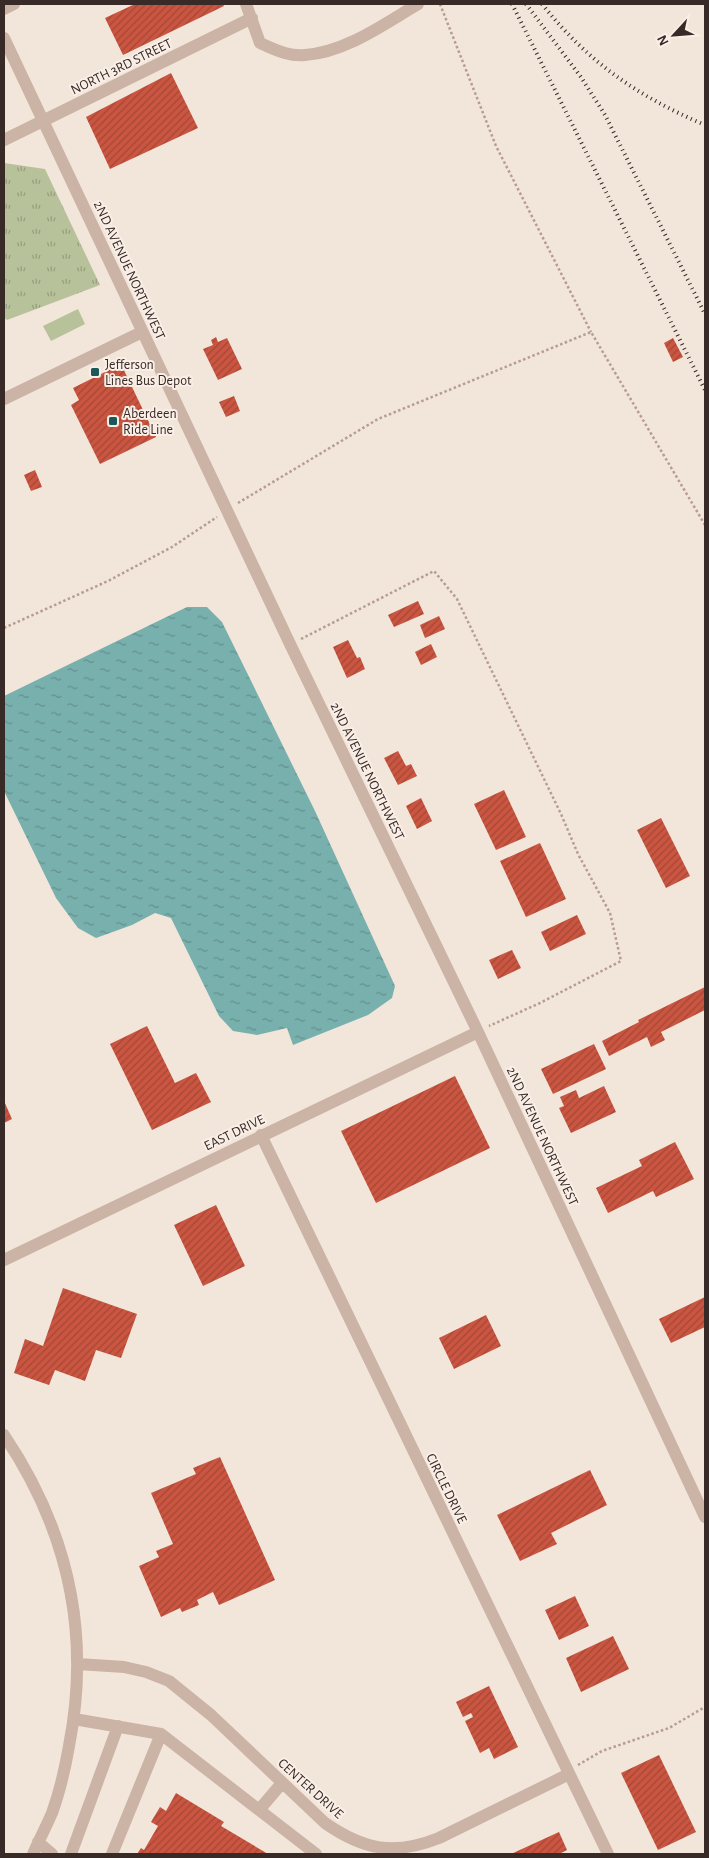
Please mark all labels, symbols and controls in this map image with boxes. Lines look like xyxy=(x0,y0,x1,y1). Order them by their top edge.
north arrow xyxy=(649,10,699,60)
text: N xyxy=(655,33,672,48)
street label: NORTH 3RD STREET xyxy=(69,36,174,97)
street label: 2ND AVENUE NORTHWEST xyxy=(91,199,167,342)
place label: Jefferson Lines Bus Depot xyxy=(105,358,192,388)
marker: Jefferson Lines Bus Depot xyxy=(89,366,101,378)
place label: Aberdeen Ride Line xyxy=(123,407,177,437)
marker: Aberdeen Ride Line xyxy=(107,415,119,427)
street label: 2ND AVENUE NORTHWEST xyxy=(328,700,407,843)
street label: 2ND AVENUE NORTHWEST xyxy=(504,1065,580,1208)
street label: EAST DRIVE xyxy=(202,1112,267,1154)
street label: CIRCLE DRIVE xyxy=(423,1451,469,1526)
street label: CENTER DRIVE xyxy=(275,1756,346,1822)

